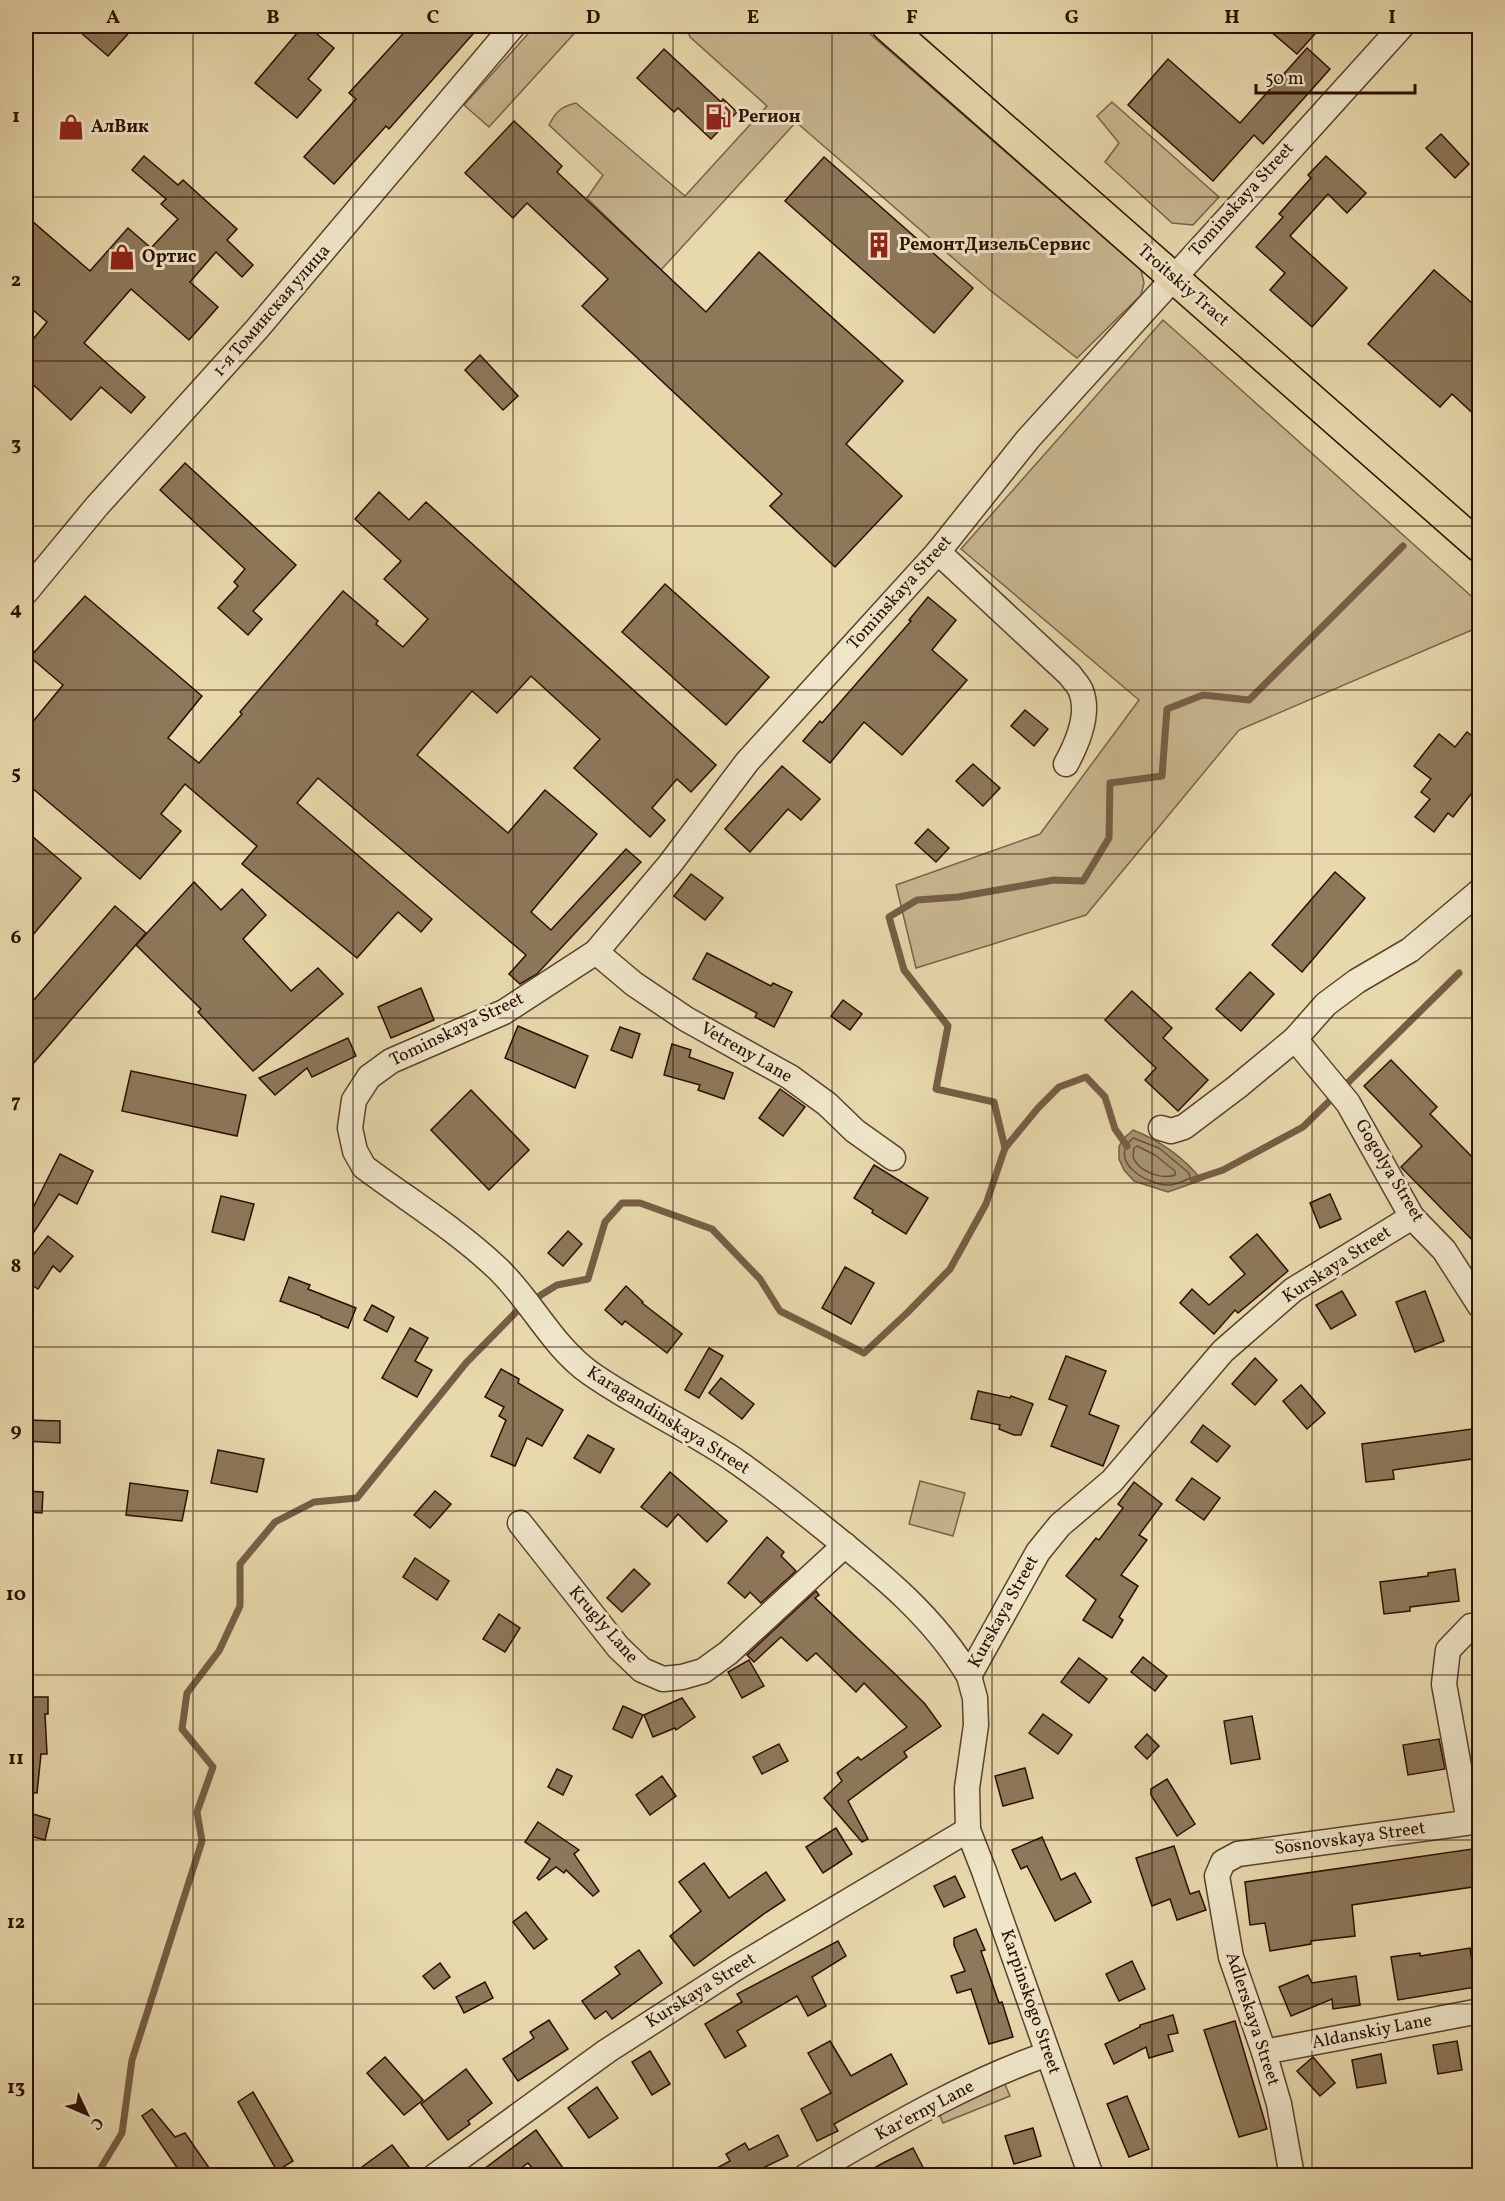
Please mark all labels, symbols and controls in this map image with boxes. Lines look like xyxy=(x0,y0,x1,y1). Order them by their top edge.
text: A xyxy=(106,4,120,32)
text: B xyxy=(266,4,280,32)
text: C xyxy=(427,4,440,32)
text: D xyxy=(586,4,600,32)
text: E xyxy=(747,4,759,32)
text: F xyxy=(906,4,918,32)
text: G xyxy=(1065,4,1079,32)
text: H xyxy=(1224,4,1240,32)
text: I xyxy=(1388,4,1396,32)
scale bar xyxy=(1256,57,1415,95)
text: 50 m xyxy=(1265,67,1304,92)
fuel station icon: Регион xyxy=(703,102,733,132)
text: 1 xyxy=(12,103,20,131)
place label: Регион xyxy=(738,105,801,130)
shop icon: АлВик xyxy=(56,112,86,142)
place label: АлВик xyxy=(91,115,149,140)
street label: Tominskaya Street xyxy=(1184,137,1300,263)
building icon: РемонтДизельСервис xyxy=(864,230,894,260)
place label: РемонтДизельСервис xyxy=(899,233,1090,258)
street label: 1-я Томинская улица xyxy=(207,239,337,383)
street label: Troitskiy Tract xyxy=(1132,239,1234,333)
shop icon: Ортис xyxy=(107,242,137,272)
place label: Ортис xyxy=(142,245,196,270)
text: 2 xyxy=(11,267,21,295)
text: 3 xyxy=(11,431,21,459)
street label: Tominskaya Street xyxy=(842,530,958,656)
text: 4 xyxy=(10,596,22,624)
text: 5 xyxy=(11,760,21,788)
text: 6 xyxy=(11,924,22,952)
street label: Tominskaya Street xyxy=(386,987,528,1073)
street label: Vetreny Lane xyxy=(695,1016,797,1090)
text: 7 xyxy=(11,1088,21,1116)
street label: Gogolya Street xyxy=(1348,1115,1430,1227)
street label: Kurskaya Street xyxy=(1278,1220,1396,1310)
text: 8 xyxy=(11,1253,21,1281)
street label: Karagandinskaya Street xyxy=(582,1361,754,1481)
text: 9 xyxy=(10,1417,22,1445)
street label: Kurskaya Street xyxy=(963,1551,1045,1673)
text: 10 xyxy=(6,1581,26,1609)
street label: Krugly Lane xyxy=(562,1581,644,1669)
text: 11 xyxy=(8,1745,24,1773)
street label: Sosnovskaya Street xyxy=(1273,1816,1427,1862)
text: 12 xyxy=(7,1909,25,1937)
street label: Karpinskogo Street xyxy=(994,1926,1066,2078)
street label: Kurskaya Street xyxy=(641,1947,761,2035)
street label: Adlerskaya Street xyxy=(1219,1949,1285,2089)
street label: Aldanskiy Lane xyxy=(1310,2008,1434,2056)
text: 13 xyxy=(7,2074,25,2102)
street label: Kar'erny Lane xyxy=(871,2074,979,2148)
north arrow xyxy=(57,2084,117,2144)
text: С xyxy=(85,2112,108,2134)

